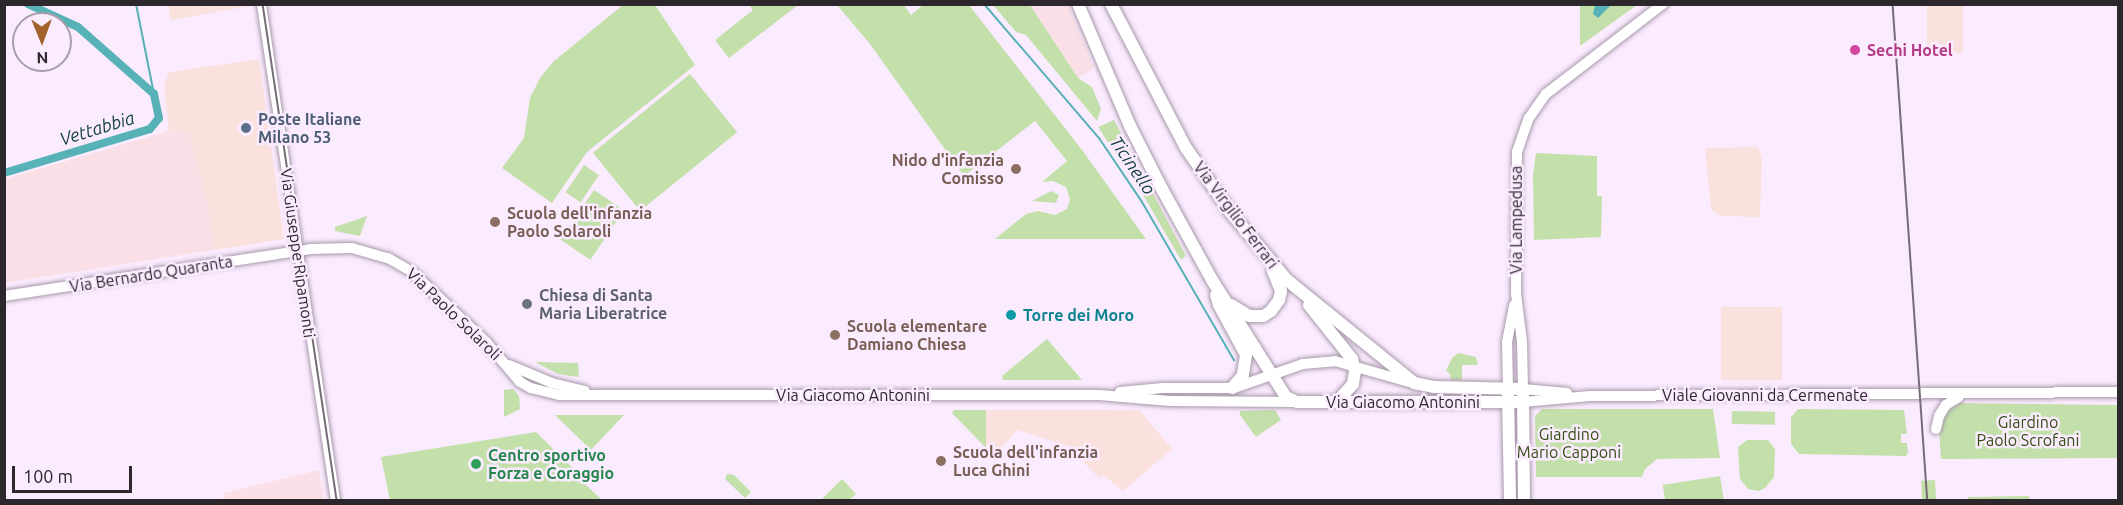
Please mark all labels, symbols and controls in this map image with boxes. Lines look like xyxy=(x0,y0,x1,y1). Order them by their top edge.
north arrow xyxy=(12,12,72,72)
place label: Sechi Hotel xyxy=(1867,40,1953,60)
marker: Sechi Hotel xyxy=(1848,43,1862,57)
text: N xyxy=(36,49,48,67)
water label: Vettabbia xyxy=(57,106,137,150)
place label: Poste Italiane Milano 53 xyxy=(258,109,361,147)
marker: Poste Italiane Milano 53 xyxy=(239,121,253,135)
water label: Ticinello xyxy=(1106,132,1160,198)
place label: Nido d'infanzia Comisso xyxy=(892,150,1004,188)
street label: Via Virgilio Ferrari xyxy=(1190,158,1282,272)
marker: Nido d'infanzia Comisso xyxy=(1009,162,1023,176)
street label: Via Lampedusa xyxy=(1506,166,1526,274)
street label: Via Giuseppe Ripamonti xyxy=(277,167,319,339)
place label: Scuola dell'infanzia Paolo Solaroli xyxy=(507,203,652,241)
marker: Scuola dell'infanzia Paolo Solaroli xyxy=(488,215,502,229)
street label: Via Bernardo Quaranta xyxy=(68,252,234,296)
street label: Via Paolo Solaroli xyxy=(403,264,505,364)
place label: Chiesa di Santa Maria Liberatrice xyxy=(539,285,667,323)
marker: Chiesa di Santa Maria Liberatrice xyxy=(520,297,534,311)
place label: Torre dei Moro xyxy=(1023,305,1134,325)
marker: Torre dei Moro xyxy=(1004,308,1018,322)
place label: Scuola elementare Damiano Chiesa xyxy=(847,316,987,354)
marker: Scuola elementare Damiano Chiesa xyxy=(828,328,842,342)
street label: Via Giacomo Antonini xyxy=(776,385,930,405)
street label: Viale Giovanni da Cermenate xyxy=(1662,385,1868,405)
street label: Via Giacomo Antonini xyxy=(1326,392,1480,412)
park label: Giardino Paolo Scrofani xyxy=(1977,412,2079,450)
park label: Giardino Mario Capponi xyxy=(1517,424,1621,462)
place label: Scuola dell'infanzia Luca Ghini xyxy=(953,442,1098,480)
place label: Centro sportivo Forza e Coraggio xyxy=(488,445,614,483)
scale bar xyxy=(15,454,135,492)
marker: Scuola dell'infanzia Luca Ghini xyxy=(934,454,948,468)
marker: Centro sportivo Forza e Coraggio xyxy=(469,457,483,471)
text: 100 m xyxy=(23,466,73,486)

